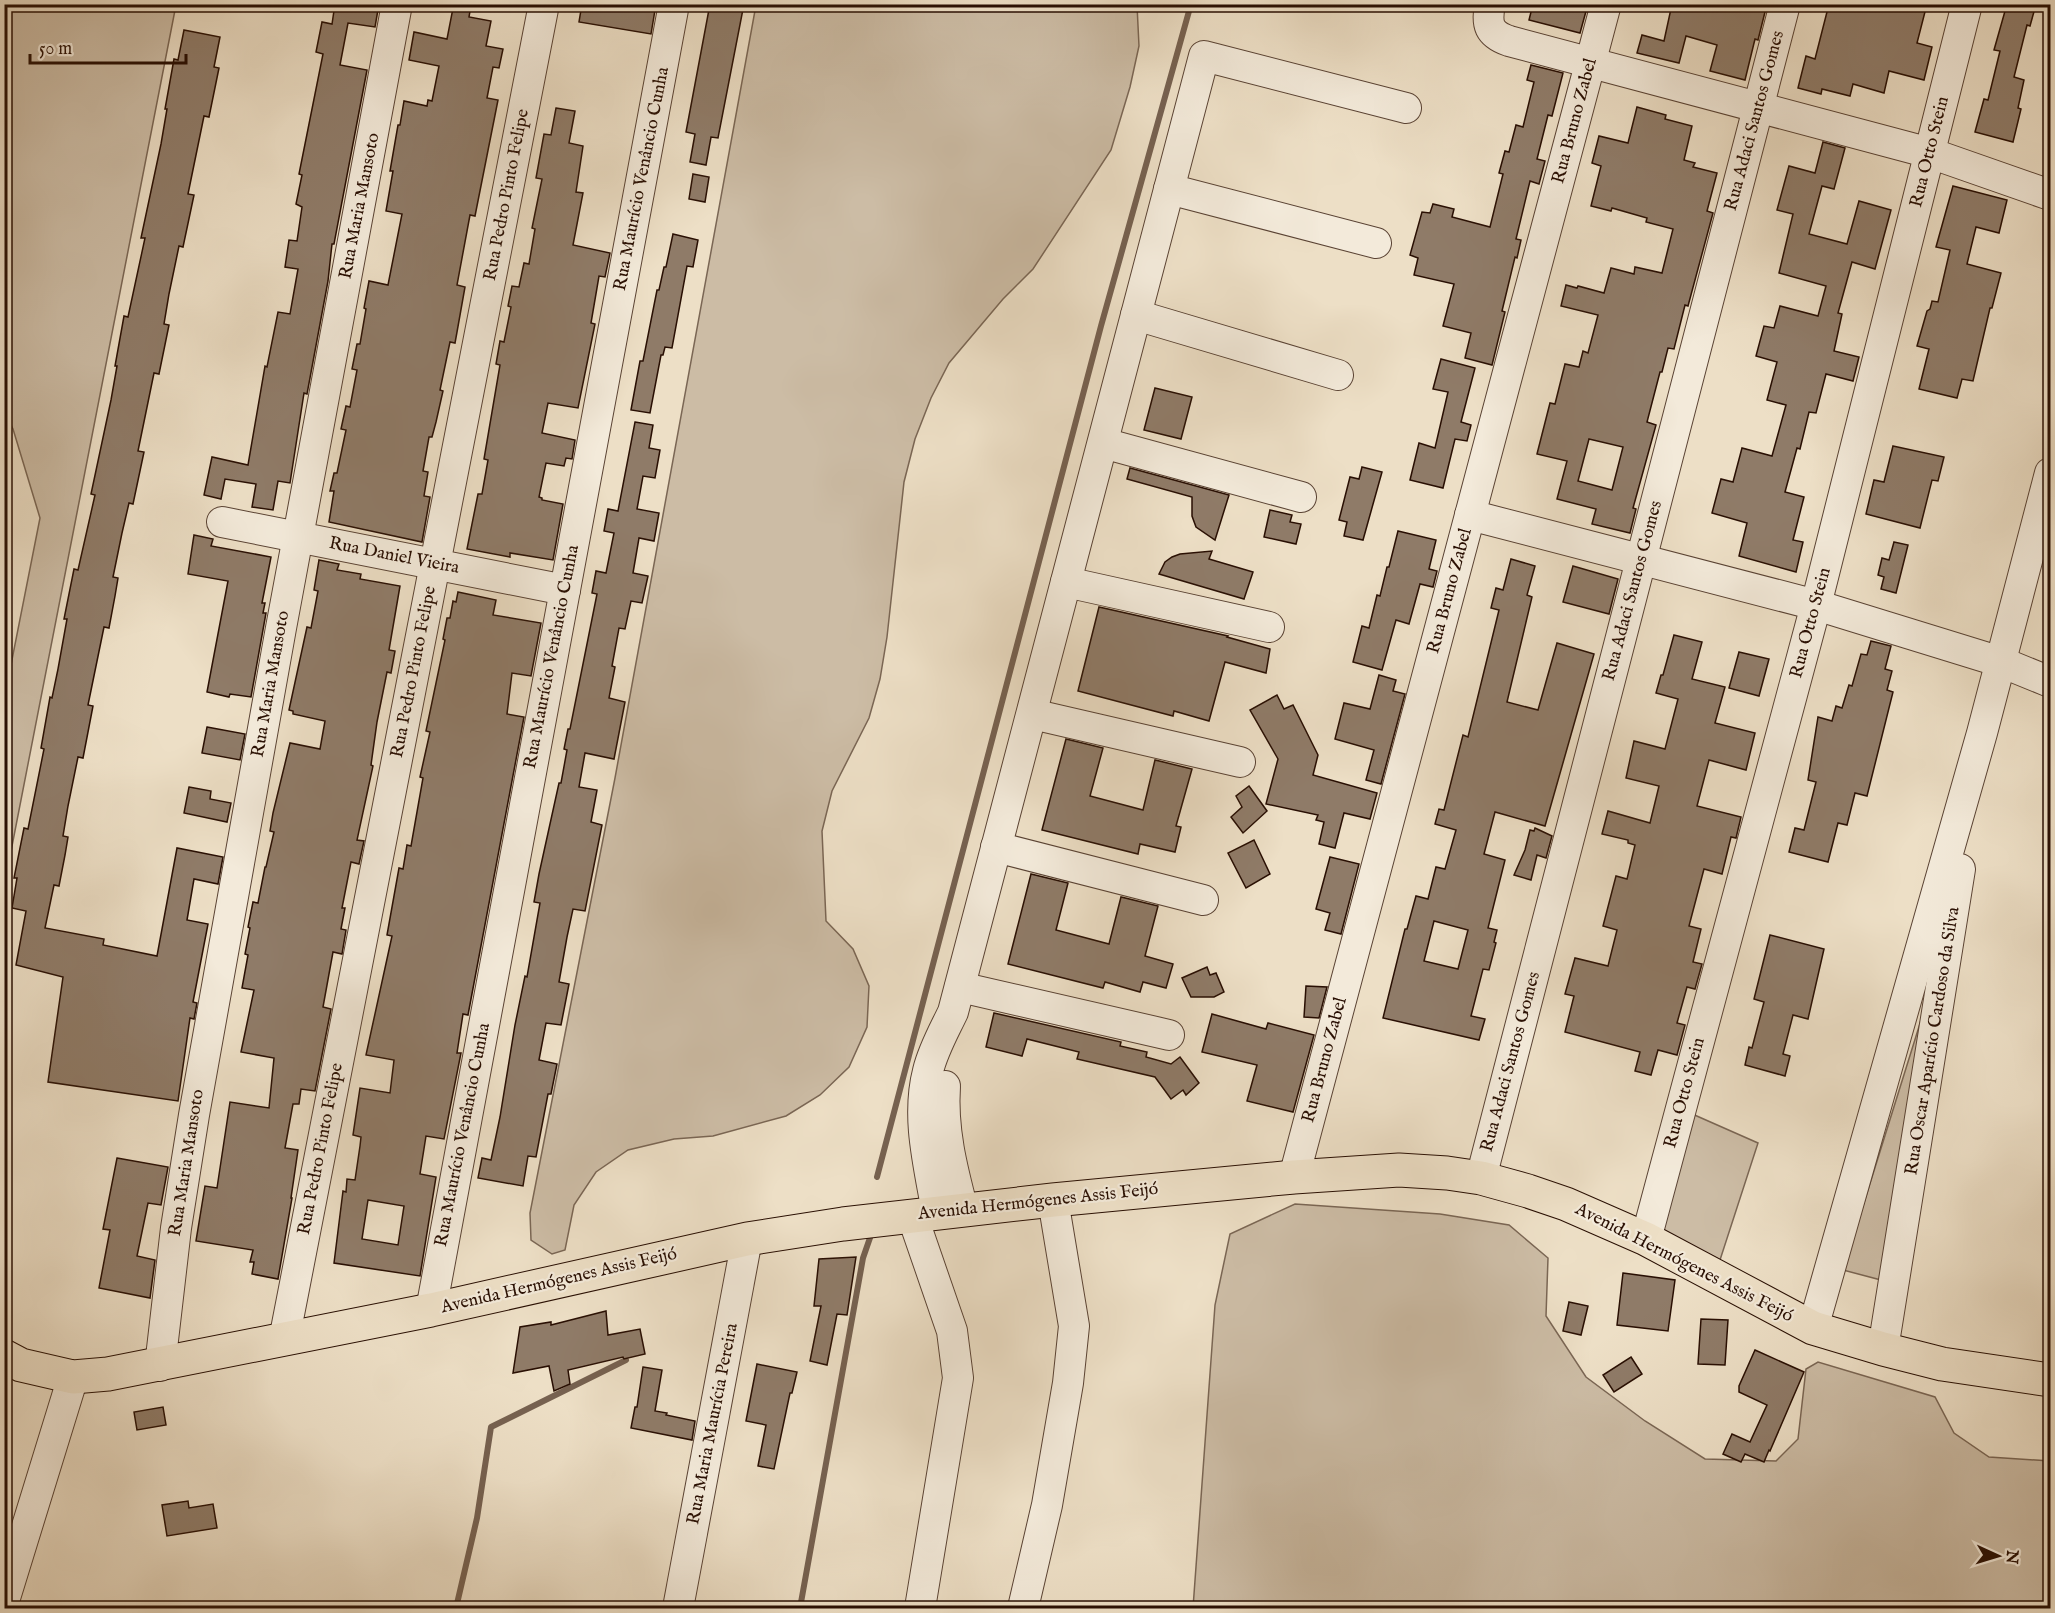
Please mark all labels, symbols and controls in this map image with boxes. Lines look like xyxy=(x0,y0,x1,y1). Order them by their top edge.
scale bar xyxy=(30,27,186,65)
street label: Rua Adaci Santos Gomes xyxy=(1720,28,1790,214)
text: 50 m xyxy=(39,38,72,61)
street label: Rua Bruno Zabel xyxy=(1547,56,1603,186)
street label: Rua Maurício Venâncio Cunha xyxy=(609,65,675,293)
street label: Rua Otto Stein xyxy=(1905,94,1955,210)
street label: Rua Pedro Pinto Felipe xyxy=(479,107,535,283)
street label: Rua Maria Mansoto xyxy=(335,131,386,281)
street label: Rua Adaci Santos Gomes xyxy=(1598,498,1668,684)
street label: Rua Bruno Zabel xyxy=(1422,526,1478,656)
street label: Rua Daniel Vieira xyxy=(327,532,461,580)
street label: Rua Maurício Venâncio Cunha xyxy=(519,543,585,771)
street label: Rua Otto Stein xyxy=(1785,565,1837,681)
street label: Rua Pedro Pinto Felipe xyxy=(386,584,442,760)
street label: Rua Maria Mansoto xyxy=(247,609,295,759)
street label: Rua Oscar Aparício Cardoso da Silva xyxy=(1900,905,1966,1177)
street label: Rua Adaci Santos Gomes xyxy=(1476,969,1546,1155)
street label: Rua Bruno Zabel xyxy=(1297,995,1353,1125)
street label: Rua Maurício Venâncio Cunha xyxy=(430,1021,496,1249)
street label: Rua Otto Stein xyxy=(1659,1035,1711,1151)
street label: Rua Pedro Pinto Felipe xyxy=(293,1061,349,1237)
street label: Rua Maria Mansoto xyxy=(164,1088,210,1238)
street label: Avenida Hermógenes Assis Feijó xyxy=(916,1178,1160,1226)
street label: Avenida Hermógenes Assis Feijó xyxy=(1570,1197,1797,1328)
street label: Avenida Hermógenes Assis Feijó xyxy=(438,1243,680,1320)
street label: Rua Maria Maurícia Pereira xyxy=(682,1321,744,1527)
north arrow xyxy=(1968,1526,2028,1586)
text: N xyxy=(2000,1548,2021,1565)

